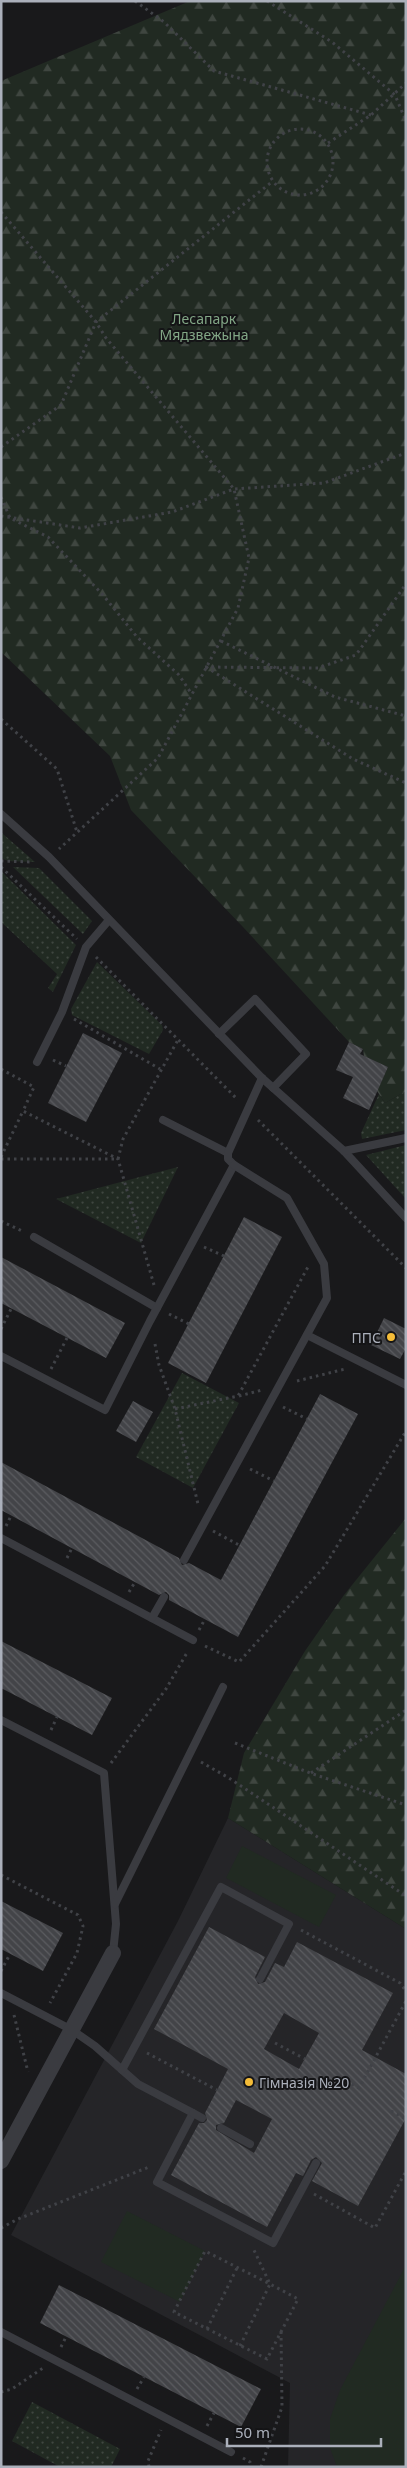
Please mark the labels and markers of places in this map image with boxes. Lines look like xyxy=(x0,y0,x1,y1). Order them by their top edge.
place label: ППС xyxy=(352,1328,381,1347)
marker: ППС xyxy=(385,1331,397,1343)
place label: Гімназія №20 xyxy=(259,2073,349,2092)
marker: Гімназія №20 xyxy=(243,2076,255,2088)

